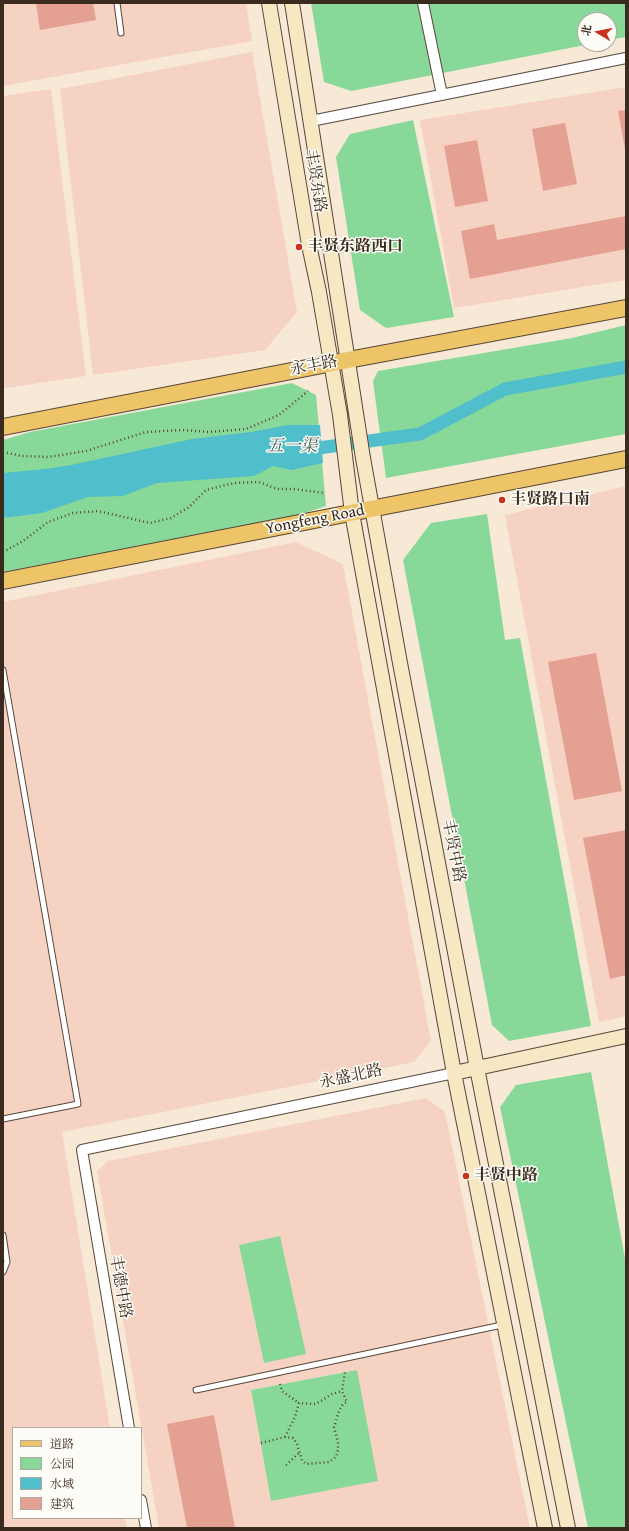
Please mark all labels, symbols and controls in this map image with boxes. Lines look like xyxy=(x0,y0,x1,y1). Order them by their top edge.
north arrow xyxy=(577,12,617,52)
text: 北 xyxy=(577,23,595,37)
street label: 丰贤东路 xyxy=(301,148,329,214)
place label: 丰贤东路西口 xyxy=(307,237,403,257)
marker: 丰贤东路西口 xyxy=(294,242,304,252)
street label: 永丰路 xyxy=(289,352,339,380)
water label: 五一渠 xyxy=(267,437,317,457)
place label: 丰贤路口南 xyxy=(510,490,590,510)
marker: 丰贤路口南 xyxy=(497,495,507,505)
street label: Yongfeng Road xyxy=(264,501,366,539)
street label: 丰贤中路 xyxy=(437,818,469,884)
street label: 永盛北路 xyxy=(318,1061,384,1093)
place label: 丰贤中路 xyxy=(474,1166,538,1186)
marker: 丰贤中路 xyxy=(461,1171,471,1181)
street label: 丰德中路 xyxy=(105,1254,135,1320)
legend xyxy=(12,1427,142,1519)
text: 道路 xyxy=(50,1435,74,1452)
text: 公园 xyxy=(50,1455,74,1472)
text: 水域 xyxy=(50,1475,74,1492)
text: 建筑 xyxy=(50,1495,74,1512)

